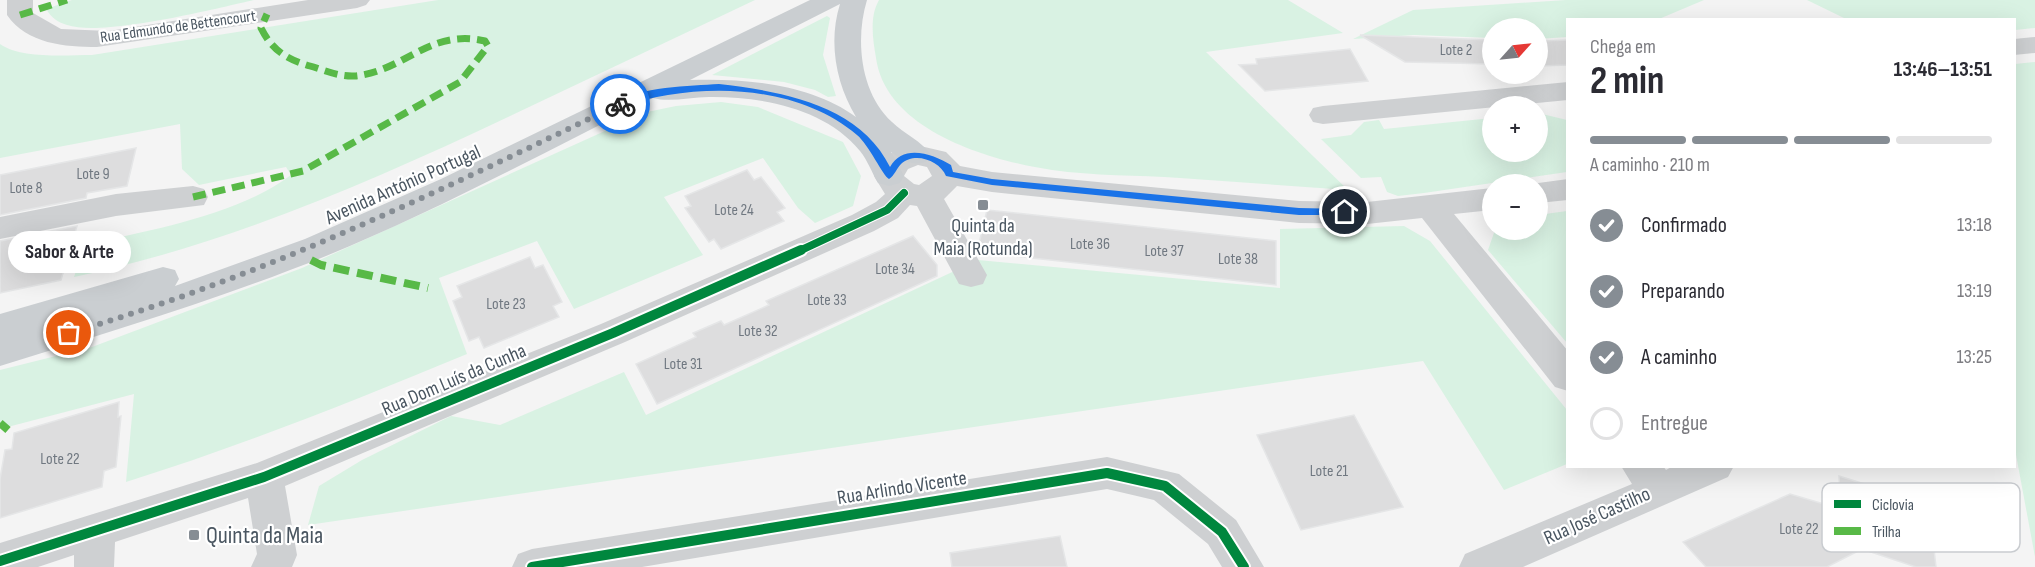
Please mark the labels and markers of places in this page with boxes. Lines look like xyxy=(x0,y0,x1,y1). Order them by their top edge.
pin xyxy=(1319,186,1370,237)
marker: Quinta da Maia (Rotunda) xyxy=(976,198,990,212)
place label: Quinta da Maia (Rotunda) xyxy=(933,214,1033,261)
callout: Sabor & Arte xyxy=(8,231,130,273)
pin xyxy=(43,307,94,358)
place label: Quinta da Maia xyxy=(206,521,323,550)
marker: Quinta da Maia xyxy=(187,528,201,542)

